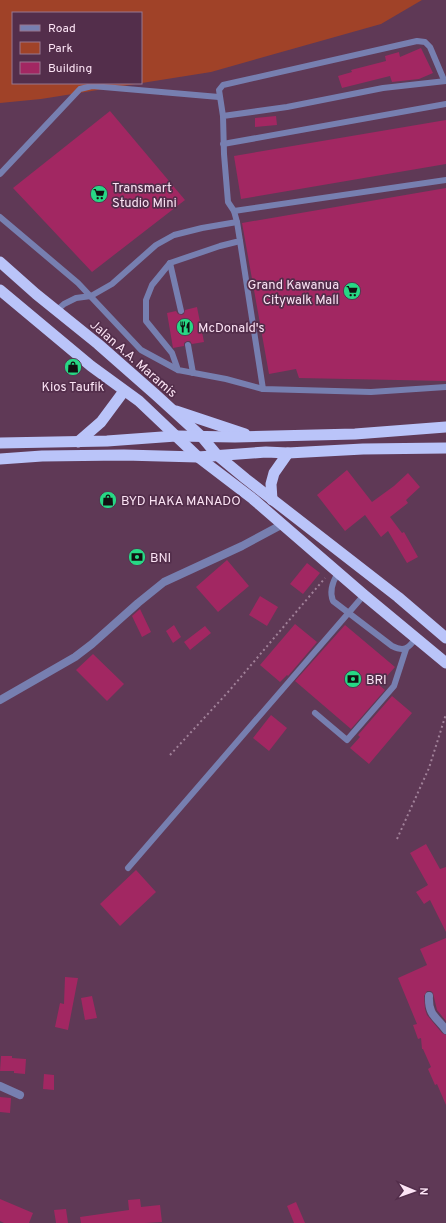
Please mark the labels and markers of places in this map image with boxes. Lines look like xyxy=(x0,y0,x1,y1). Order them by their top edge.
place label: Transmart Studio Mini xyxy=(112,181,177,212)
supermarket icon: Transmart Studio Mini xyxy=(89,184,109,204)
place label: Grand Kawanua Citywalk Mall xyxy=(248,278,339,309)
supermarket icon: Grand Kawanua Citywalk Mall xyxy=(342,281,362,301)
restaurant icon: McDonald's xyxy=(175,317,195,337)
place label: McDonald's xyxy=(198,321,265,337)
shop icon: Kios Taufik xyxy=(63,357,83,377)
place label: Kios Taufik xyxy=(41,380,105,396)
shop icon: BYD HAKA MANADO xyxy=(98,490,118,510)
place label: BYD HAKA MANADO xyxy=(121,494,241,510)
bank icon: BNI xyxy=(127,547,147,567)
place label: BNI xyxy=(150,551,171,567)
bank icon: BRI xyxy=(343,669,363,689)
place label: BRI xyxy=(366,673,387,689)

